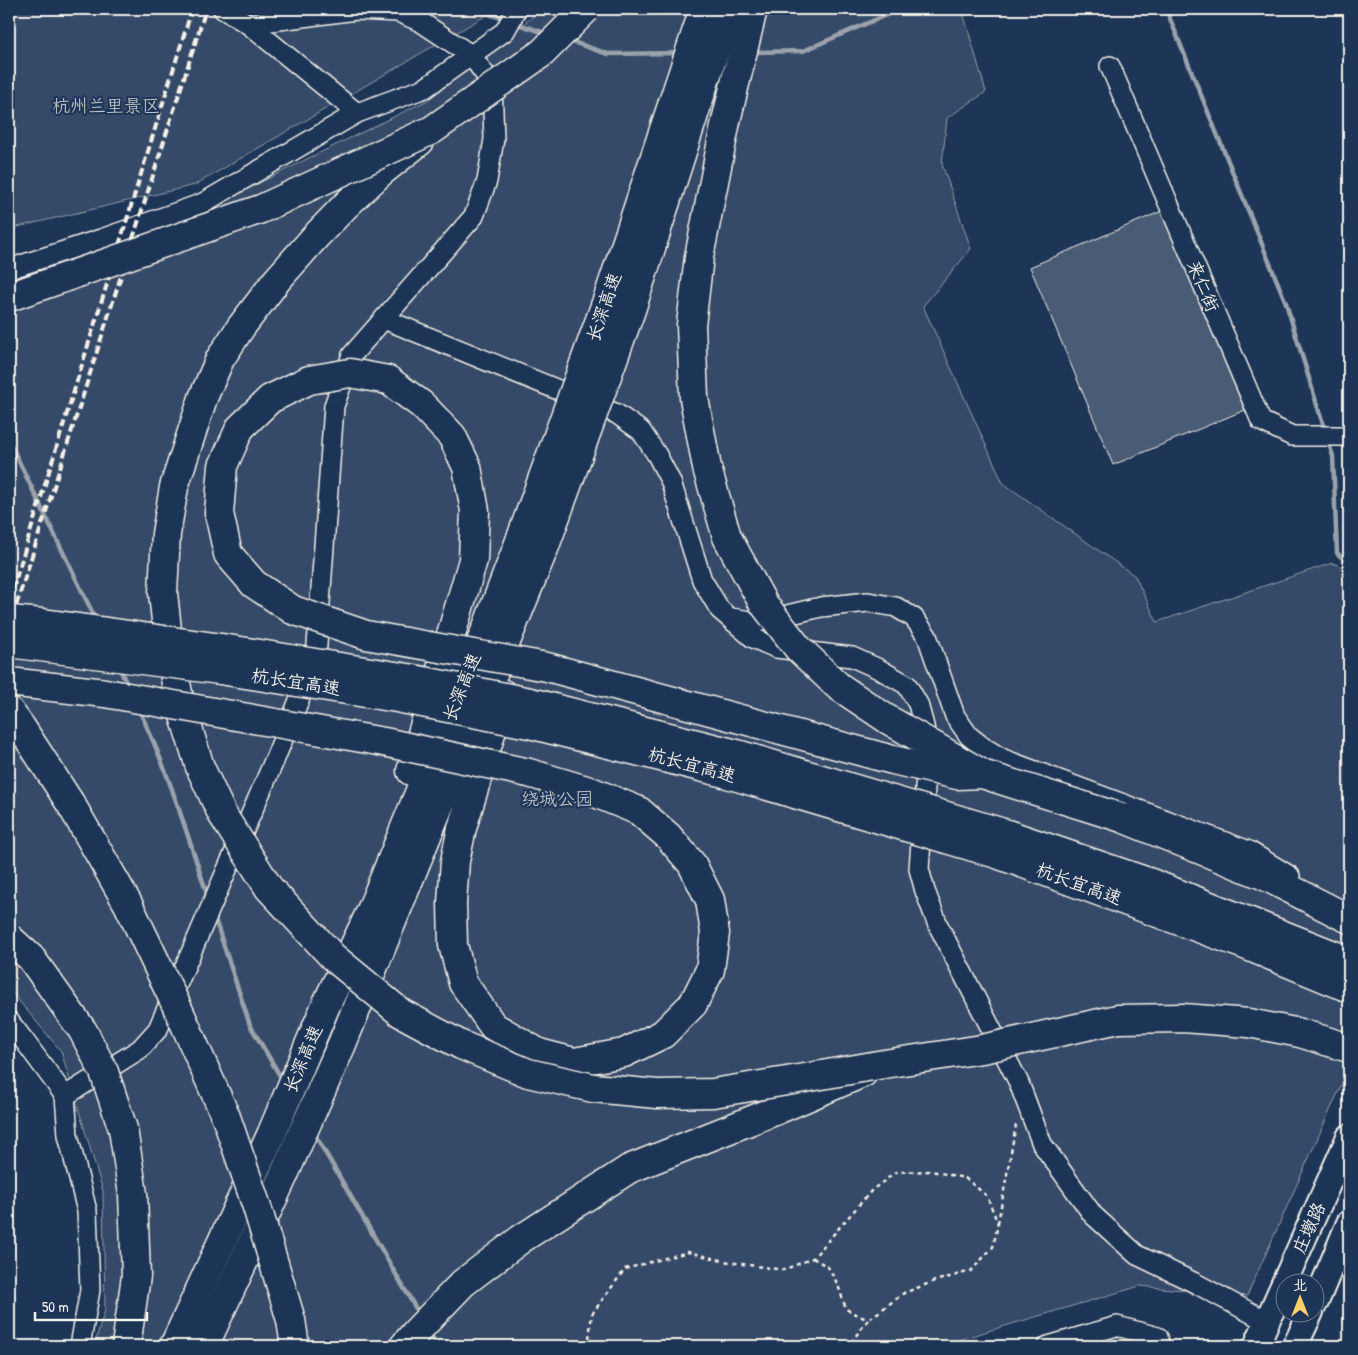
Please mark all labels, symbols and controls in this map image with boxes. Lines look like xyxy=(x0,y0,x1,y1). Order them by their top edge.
park label: 杭州兰里景区 xyxy=(52,93,160,118)
street label: 来仁街 xyxy=(1181,256,1226,316)
street label: 长深高速 xyxy=(580,269,627,345)
street label: 长深高速 xyxy=(436,649,487,725)
street label: 杭长宜高速 xyxy=(250,662,342,701)
street label: 杭长宜高速 xyxy=(645,741,739,788)
park label: 绕城公园 xyxy=(521,786,593,811)
street label: 杭长宜高速 xyxy=(1033,856,1126,911)
street label: 长深高速 xyxy=(277,1021,328,1097)
street label: 庄墩路 xyxy=(1286,1198,1331,1258)
north arrow xyxy=(1276,1272,1326,1322)
text: 北 xyxy=(1293,1275,1307,1294)
scale bar xyxy=(35,1290,148,1322)
text: 50 m xyxy=(42,1296,69,1317)

